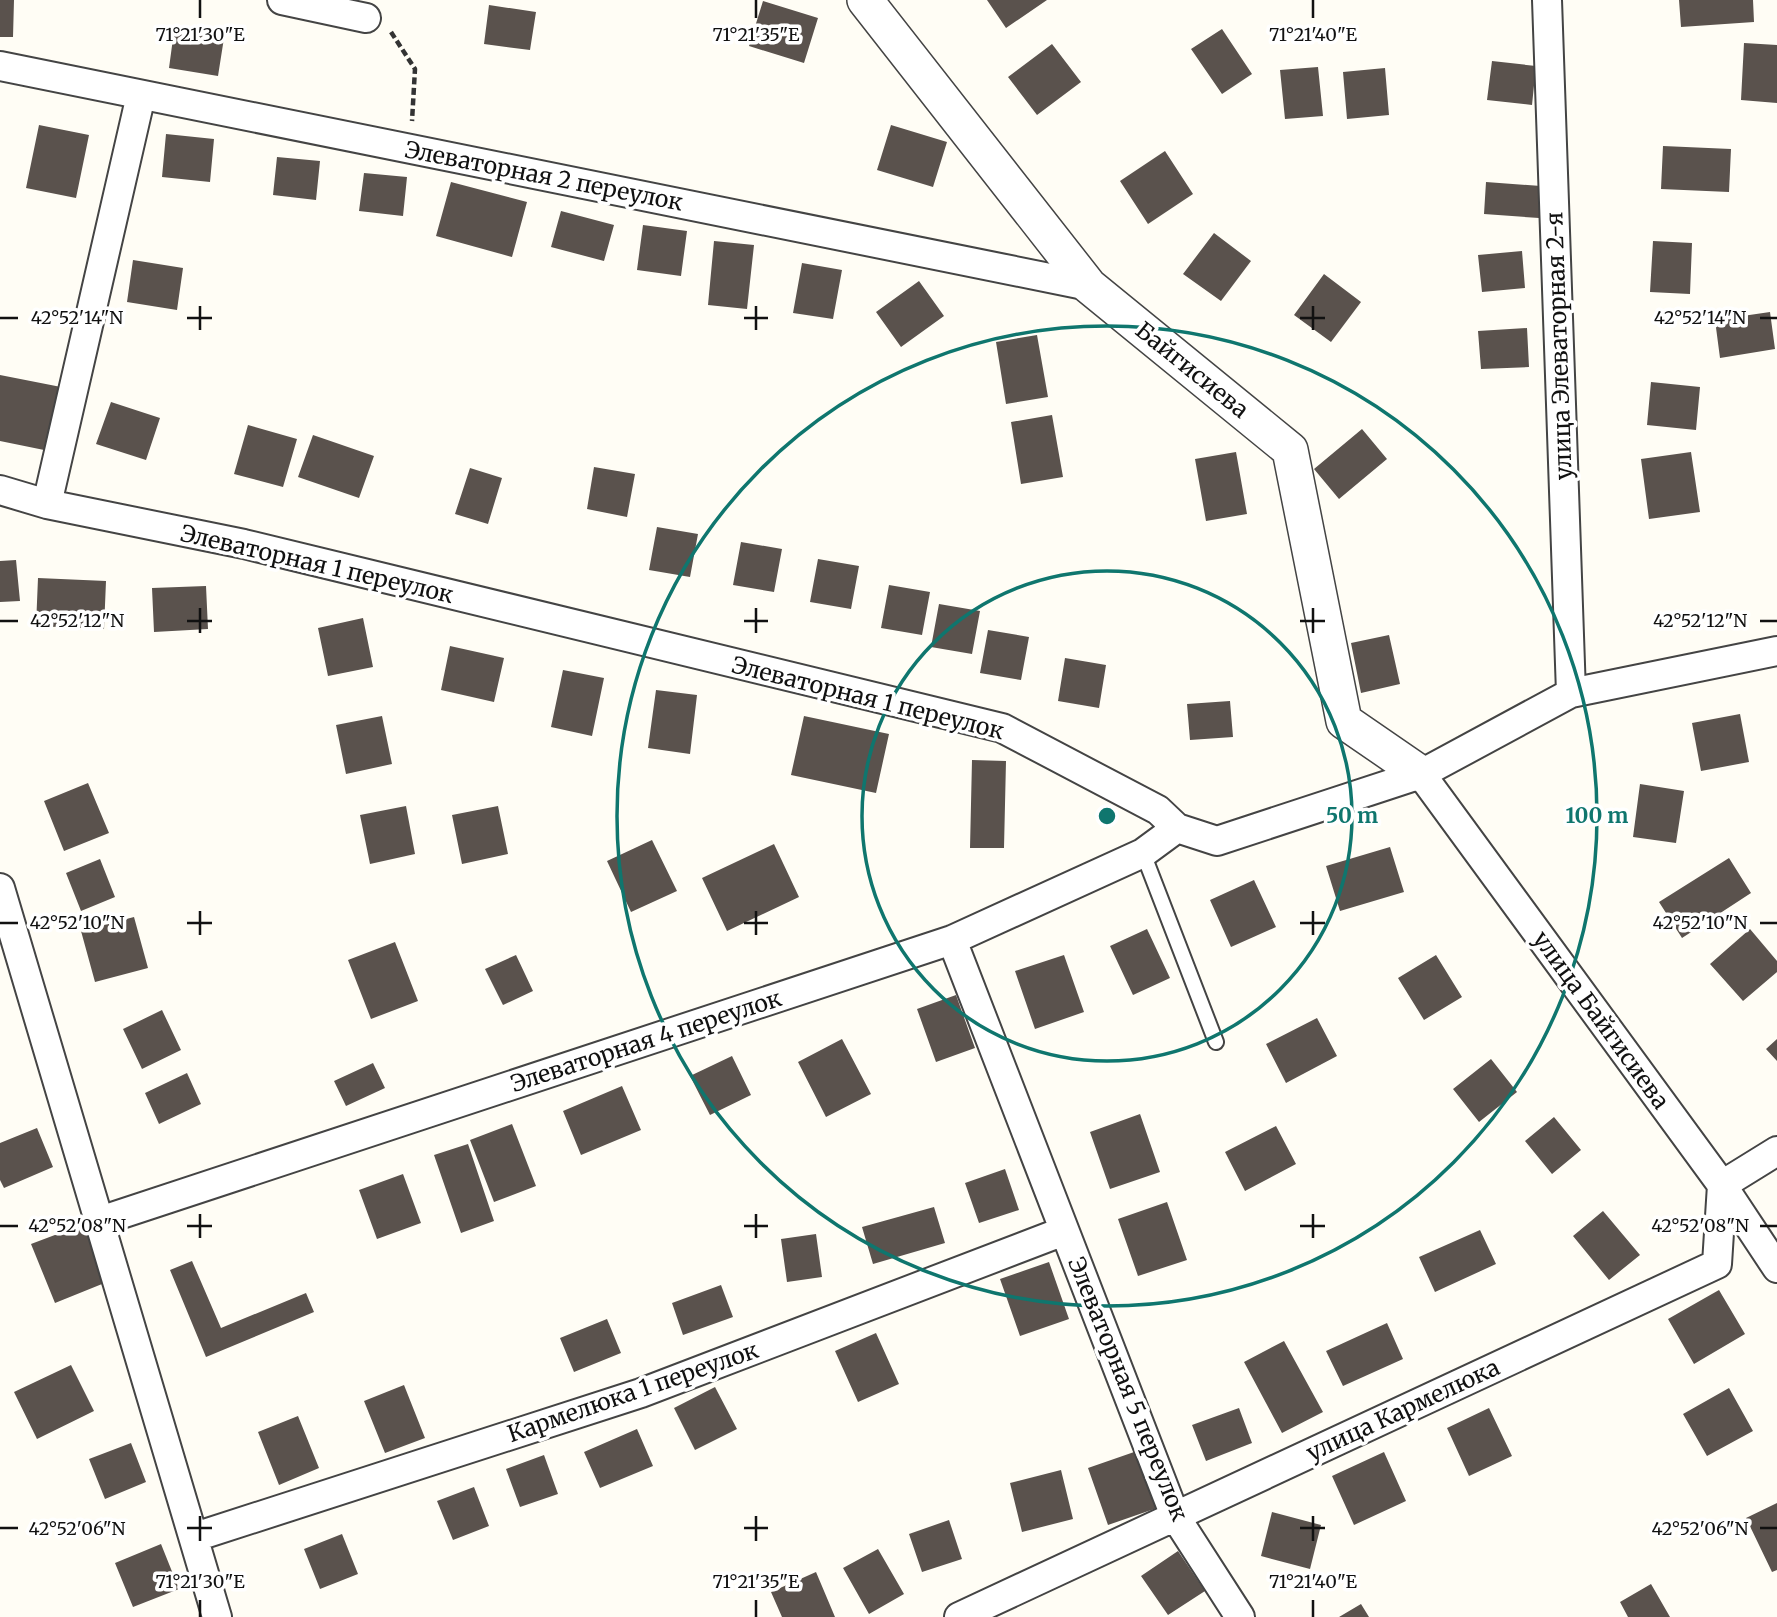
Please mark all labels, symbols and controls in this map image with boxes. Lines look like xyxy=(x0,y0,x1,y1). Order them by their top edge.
text: 71°21'30"E xyxy=(155,23,245,46)
text: 71°21'35"E xyxy=(713,23,800,46)
text: 71°21'40"E xyxy=(1269,23,1358,46)
street label: Элеваторная 2 переулок xyxy=(403,134,686,217)
street label: улица Элеваторная 2-я xyxy=(1539,211,1578,481)
text: 42°52'14"N xyxy=(31,306,123,329)
text: 42°52'14"N xyxy=(1654,306,1746,329)
street label: Байгисиева xyxy=(1130,315,1255,424)
street label: Элеваторная 1 переулок xyxy=(178,518,457,609)
text: 42°52'12"N xyxy=(30,609,124,632)
text: 42°52'12"N xyxy=(1653,609,1747,632)
street label: Элеваторная 1 переулок xyxy=(729,650,1008,745)
text: 50 m xyxy=(1326,802,1378,829)
text: 100 m xyxy=(1566,802,1628,829)
centre of rings xyxy=(1095,804,1119,828)
text: 42°52'10"N xyxy=(30,911,124,934)
text: 42°52'10"N xyxy=(1653,911,1747,934)
street label: улица Байгисиева xyxy=(1527,925,1676,1114)
street label: Элеваторная 4 переулок xyxy=(507,983,785,1098)
text: 42°52'08"N xyxy=(28,1214,126,1237)
text: 42°52'08"N xyxy=(1651,1214,1749,1237)
street label: Элеваторная 5 переулок xyxy=(1062,1253,1195,1525)
street label: Кармелюка 1 переулок xyxy=(504,1335,762,1448)
street label: улица Кармелюка xyxy=(1302,1352,1504,1467)
text: 42°52'06"N xyxy=(29,1517,126,1540)
text: 42°52'06"N xyxy=(1652,1517,1749,1540)
text: 71°21'30"E xyxy=(155,1570,245,1593)
text: 71°21'35"E xyxy=(713,1570,800,1593)
text: 71°21'40"E xyxy=(1269,1570,1358,1593)

